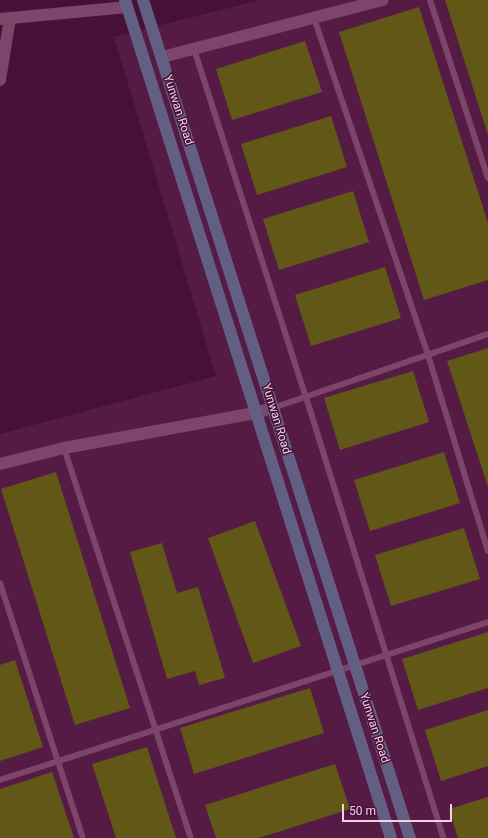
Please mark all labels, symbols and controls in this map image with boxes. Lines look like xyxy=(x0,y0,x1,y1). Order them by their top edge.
street label: Yunwan Road xyxy=(160,73,196,147)
street label: Yunwan Road xyxy=(258,382,294,456)
street label: Yunwan Road xyxy=(356,691,392,765)
scale bar xyxy=(344,796,454,822)
text: 50 m xyxy=(349,804,376,818)

